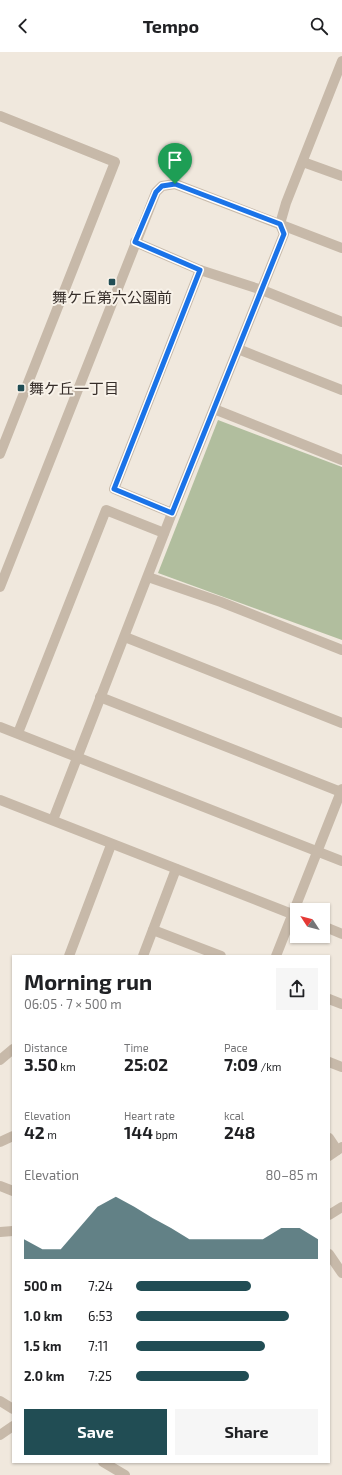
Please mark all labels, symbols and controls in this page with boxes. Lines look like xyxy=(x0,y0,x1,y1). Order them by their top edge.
icon: back xyxy=(12,15,34,37)
text: Tempo xyxy=(143,15,199,37)
icon: search xyxy=(308,15,330,37)
pin xyxy=(158,143,192,184)
icon: arrive xyxy=(164,149,186,171)
marker: 舞ケ丘第六公園前 xyxy=(107,277,117,287)
place label: 舞ケ丘第六公園前 xyxy=(52,288,172,306)
place label: 舞ケ丘一丁目 xyxy=(29,379,119,397)
marker: 舞ケ丘一丁目 xyxy=(16,383,26,393)
north arrow xyxy=(290,903,330,943)
map controls xyxy=(290,903,330,943)
text: Morning run xyxy=(24,968,152,994)
button: share xyxy=(276,968,318,1010)
text: 06:05 · 7 × 500 m xyxy=(24,996,122,1012)
text: Distance xyxy=(24,1041,67,1054)
text: Time xyxy=(124,1041,149,1054)
text: Pace xyxy=(224,1041,248,1054)
text: 3.50 xyxy=(24,1054,58,1074)
text: 25:02 xyxy=(124,1054,168,1074)
text: 7:09 xyxy=(224,1054,258,1074)
text: km xyxy=(58,1060,76,1073)
text: /km xyxy=(258,1060,281,1073)
text: Elevation xyxy=(24,1109,71,1122)
text: Heart rate xyxy=(124,1109,175,1122)
text: kcal xyxy=(224,1109,244,1122)
text: 42 xyxy=(24,1122,45,1142)
text: 144 xyxy=(124,1122,153,1142)
text: 248 xyxy=(224,1122,255,1142)
text: m xyxy=(45,1128,57,1141)
text: bpm xyxy=(153,1128,178,1141)
text: Elevation xyxy=(24,1167,79,1183)
text: 80–85 m xyxy=(265,1167,318,1183)
text: 500 m xyxy=(24,1278,62,1294)
text: 7:24 xyxy=(88,1278,113,1294)
text: 1.0 km xyxy=(24,1308,63,1324)
text: 6:53 xyxy=(88,1308,113,1324)
text: 1.5 km xyxy=(24,1338,62,1354)
text: 7:11 xyxy=(88,1338,108,1354)
text: 2.0 km xyxy=(24,1368,64,1384)
text: 7:25 xyxy=(88,1368,112,1384)
button: Save xyxy=(24,1409,167,1455)
button: Share xyxy=(175,1409,318,1455)

